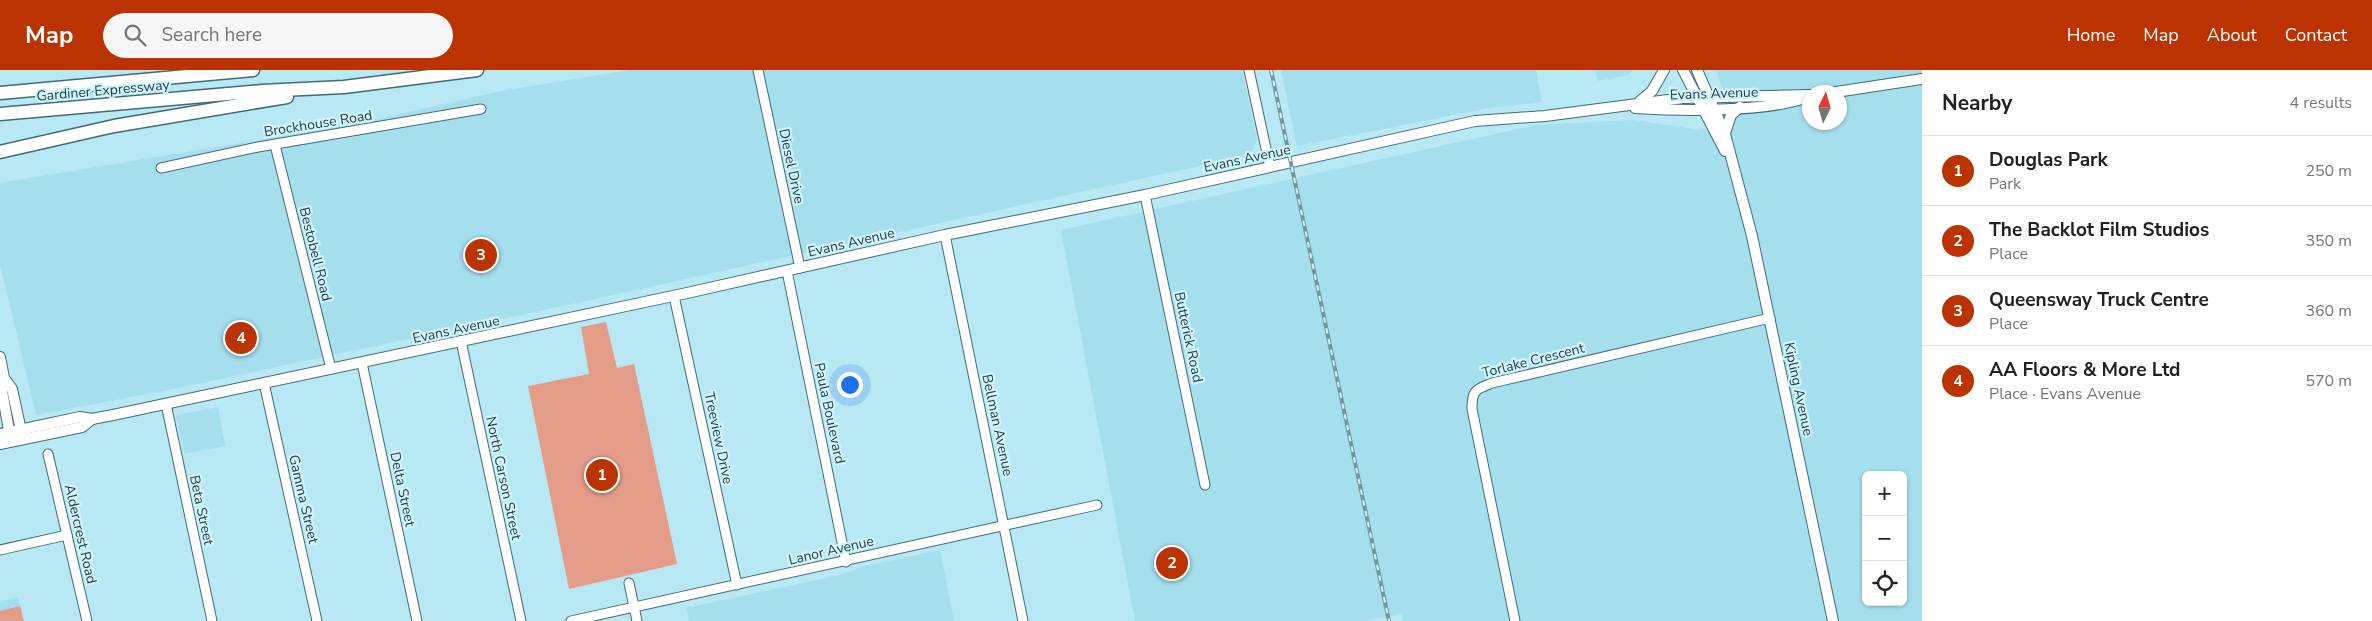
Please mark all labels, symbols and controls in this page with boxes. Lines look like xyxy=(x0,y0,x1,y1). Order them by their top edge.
search box xyxy=(103,13,453,58)
text: Map xyxy=(25,19,73,51)
icon: search xyxy=(121,21,149,49)
text: Search here xyxy=(161,22,262,48)
text: Home xyxy=(2067,23,2115,47)
text: Map xyxy=(2143,23,2179,47)
text: About xyxy=(2207,23,2257,47)
text: Contact xyxy=(2285,23,2347,47)
street label: Gardiner Expressway xyxy=(36,75,171,106)
street label: Evans Avenue xyxy=(1669,82,1759,105)
north arrow xyxy=(1802,85,1847,130)
text: Nearby xyxy=(1942,89,2012,117)
text: 4 results xyxy=(2290,92,2352,114)
street label: Brockhouse Road xyxy=(262,106,374,141)
street label: Diesel Drive xyxy=(774,127,809,205)
street label: Evans Avenue xyxy=(1202,140,1292,177)
text: Douglas Park xyxy=(1989,147,2108,173)
text: 1 xyxy=(1953,160,1963,182)
text: 250 m xyxy=(2305,160,2352,182)
text: Park xyxy=(1989,173,2021,195)
street label: Bestobell Road xyxy=(295,205,336,303)
text: The Backlot Film Studios xyxy=(1989,217,2209,243)
street label: Evans Avenue xyxy=(806,223,896,262)
text: 2 xyxy=(1953,230,1963,252)
text: 350 m xyxy=(2305,230,2352,252)
pin: 3 xyxy=(465,236,497,274)
text: Place xyxy=(1989,243,2028,265)
text: Queensway Truck Centre xyxy=(1989,287,2209,313)
street label: Butterick Road xyxy=(1170,290,1207,384)
text: 3 xyxy=(1953,300,1963,322)
text: 360 m xyxy=(2305,300,2352,322)
street label: Evans Avenue xyxy=(411,311,501,348)
text: Place xyxy=(1989,313,2028,335)
pin: 4 xyxy=(225,319,257,357)
street label: Torlake Crescent xyxy=(1480,339,1586,382)
street label: Kipling Avenue xyxy=(1779,341,1818,438)
text: AA Floors & More Ltd xyxy=(1989,357,2180,383)
street label: Paula Boulevard xyxy=(810,361,850,465)
text: 4 xyxy=(1953,370,1963,392)
text: 570 m xyxy=(2305,370,2352,392)
your location xyxy=(837,372,863,398)
street label: Bellman Avenue xyxy=(977,372,1018,478)
text: Place · Evans Avenue xyxy=(1989,383,2141,405)
street label: Treeview Drive xyxy=(700,390,738,486)
street label: North Carson Street xyxy=(481,415,526,542)
street label: Delta Street xyxy=(385,450,420,528)
street label: Gamma Street xyxy=(284,453,323,546)
pin: 1 xyxy=(586,456,618,494)
map controls xyxy=(1862,471,1907,606)
button: + xyxy=(1862,471,1907,516)
street label: Beta Street xyxy=(185,473,218,547)
street label: Aldercrest Road xyxy=(60,483,101,586)
button: − xyxy=(1862,516,1907,561)
street label: Lanor Avenue xyxy=(787,531,876,570)
pin: 2 xyxy=(1156,544,1188,582)
button: locate xyxy=(1862,561,1907,606)

